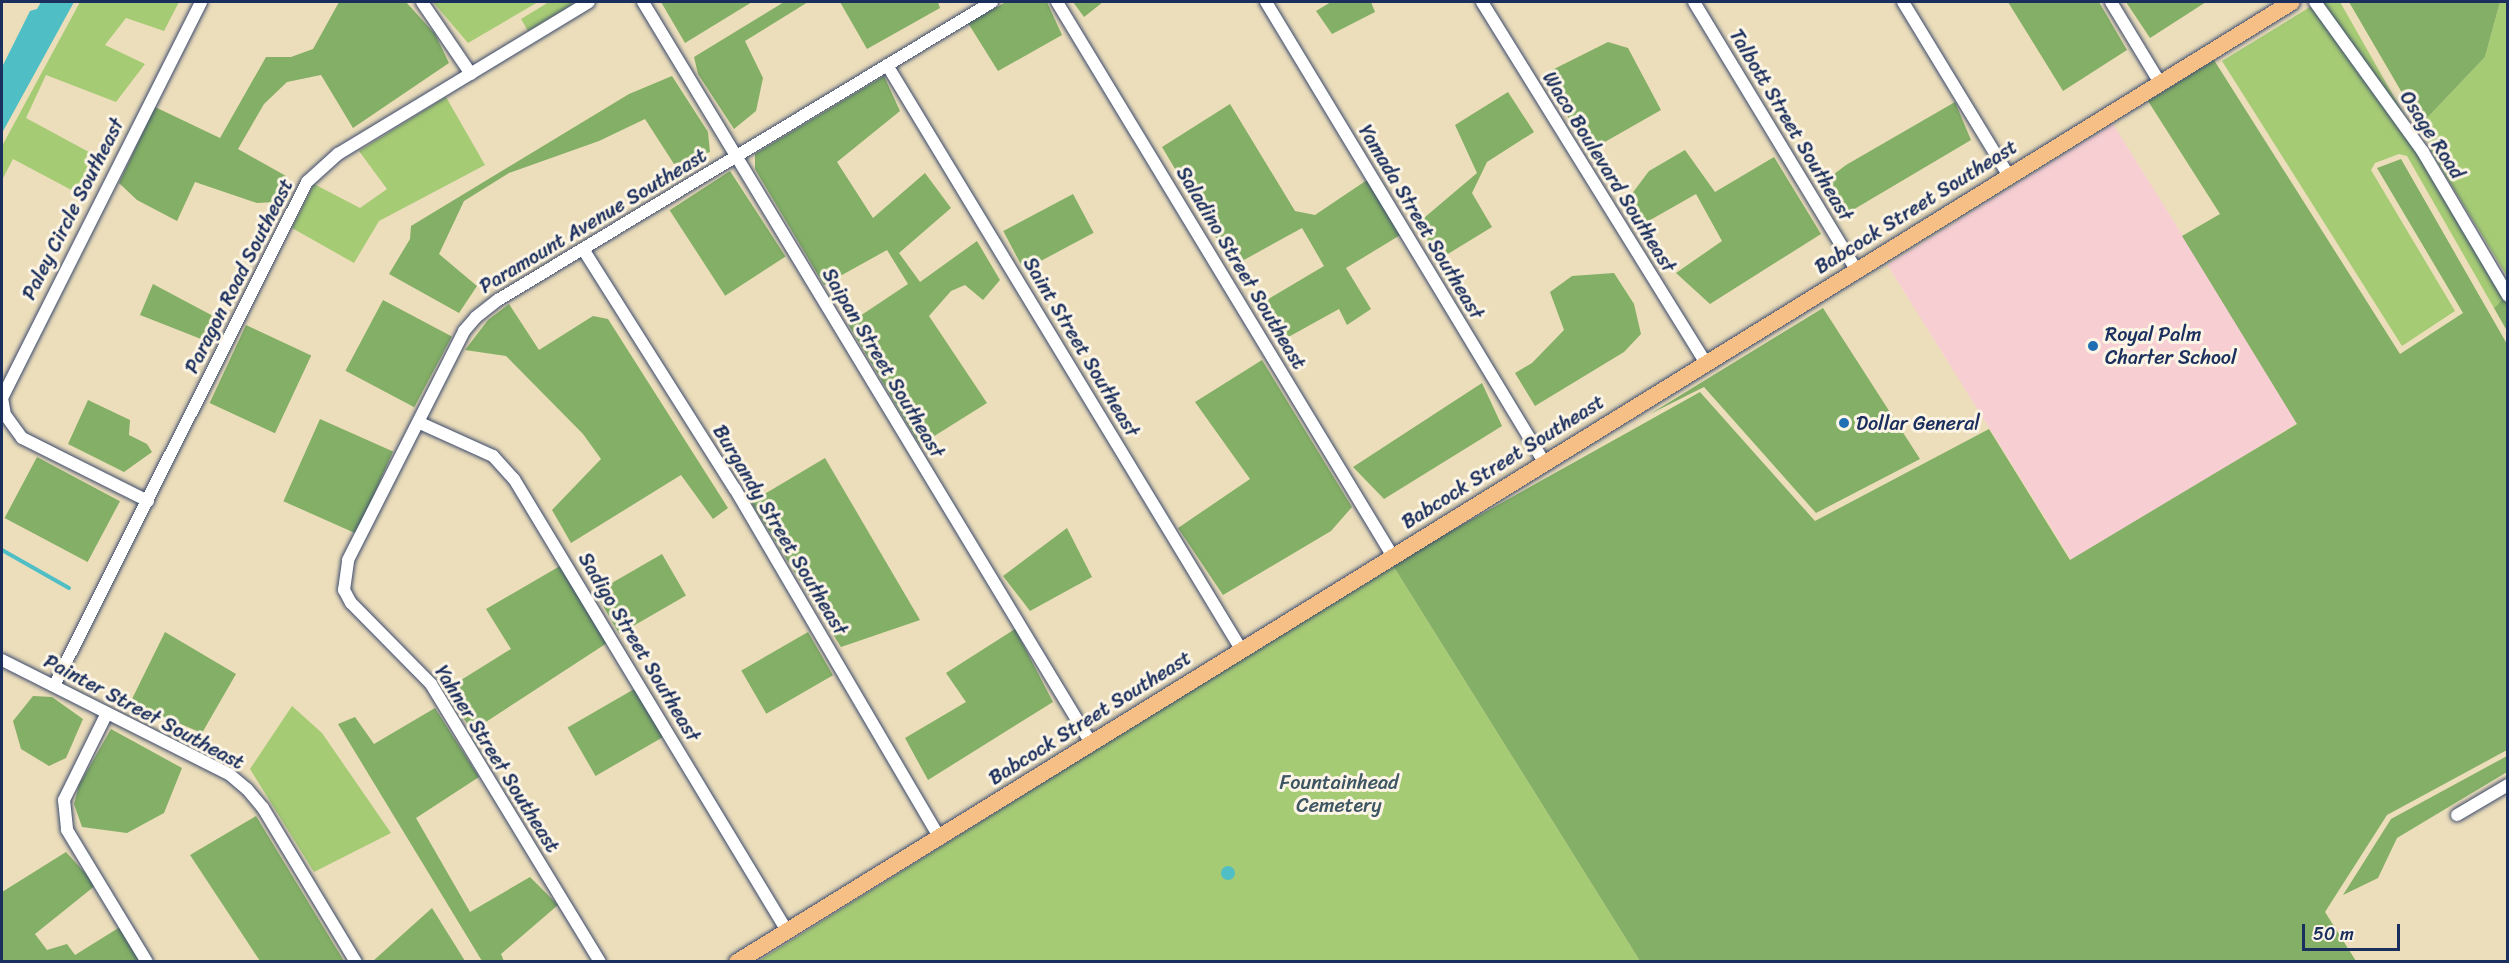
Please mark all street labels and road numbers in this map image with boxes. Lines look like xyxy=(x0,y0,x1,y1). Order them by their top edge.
street label: Talbott Street Southeast xyxy=(1724,24,1858,226)
street label: Waco Boulevard Southeast xyxy=(1537,67,1681,277)
street label: Osage Road xyxy=(2395,86,2469,184)
street label: Paley Circle Southeast xyxy=(17,114,129,304)
street label: Yamada Street Southeast xyxy=(1353,120,1489,324)
street label: Babcock Street Southeast xyxy=(1811,135,2021,279)
street label: Paramount Avenue Southeast xyxy=(476,144,710,298)
street label: Saladino Street Southeast xyxy=(1171,162,1311,374)
street label: Paragon Road Southeast xyxy=(180,175,298,377)
street label: Saint Street Southeast xyxy=(1018,253,1144,441)
street label: Saipan Street Southeast xyxy=(817,264,949,462)
street label: Babcock Street Southeast xyxy=(1398,390,1608,534)
street label: Burgandy Street Southeast xyxy=(708,420,852,640)
street label: Sadigo Street Southeast xyxy=(573,548,705,746)
street label: Babcock Street Southeast xyxy=(985,646,1195,790)
street label: Painter Street Southeast xyxy=(40,649,248,775)
street label: Yahner Street Southeast xyxy=(429,661,565,857)

